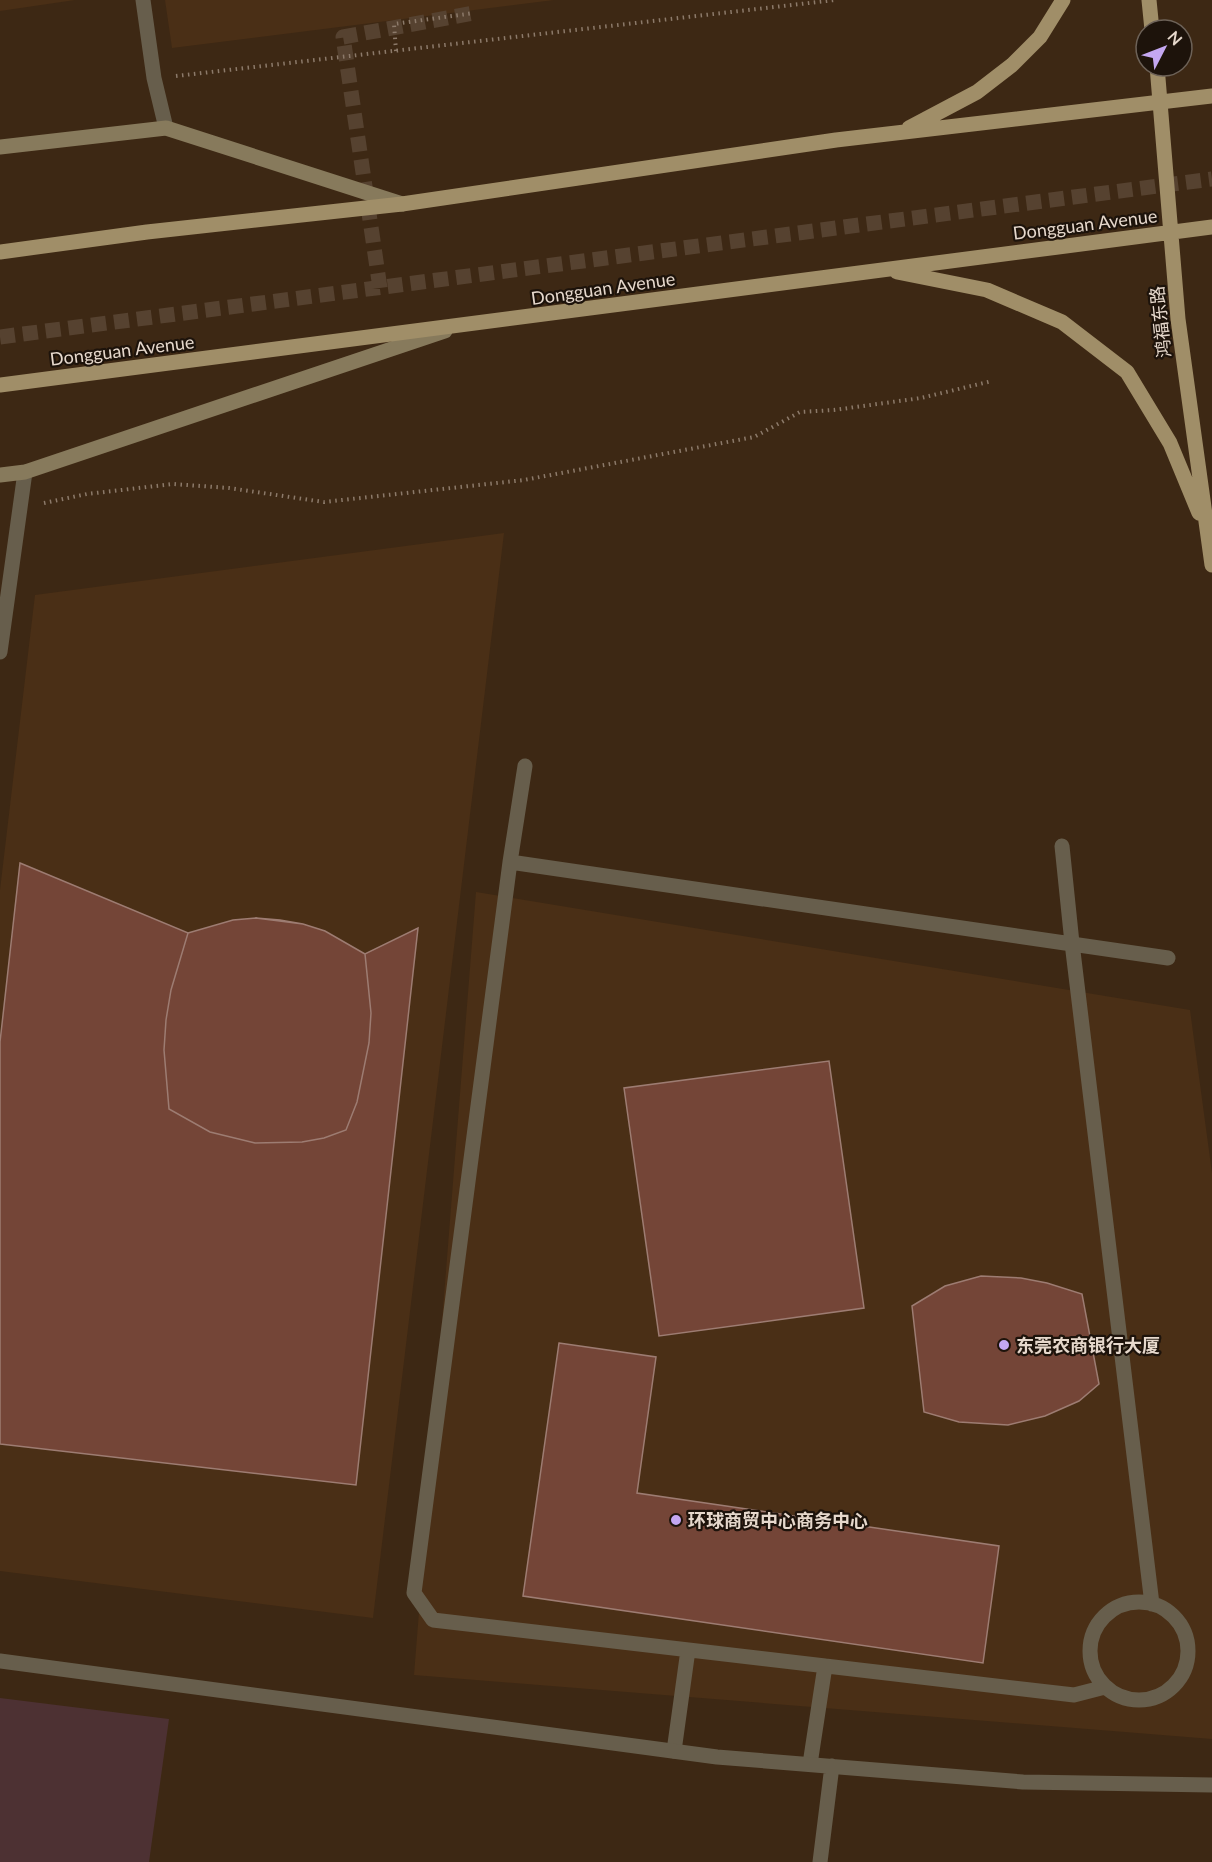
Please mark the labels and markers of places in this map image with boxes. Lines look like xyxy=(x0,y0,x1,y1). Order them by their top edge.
place label: 东莞农商银行大厦 xyxy=(1016,1334,1160,1356)
marker: 东莞农商银行大厦 xyxy=(997,1338,1011,1352)
place label: 环球商贸中心商务中心 xyxy=(688,1509,868,1531)
marker: 环球商贸中心商务中心 xyxy=(669,1513,683,1527)

